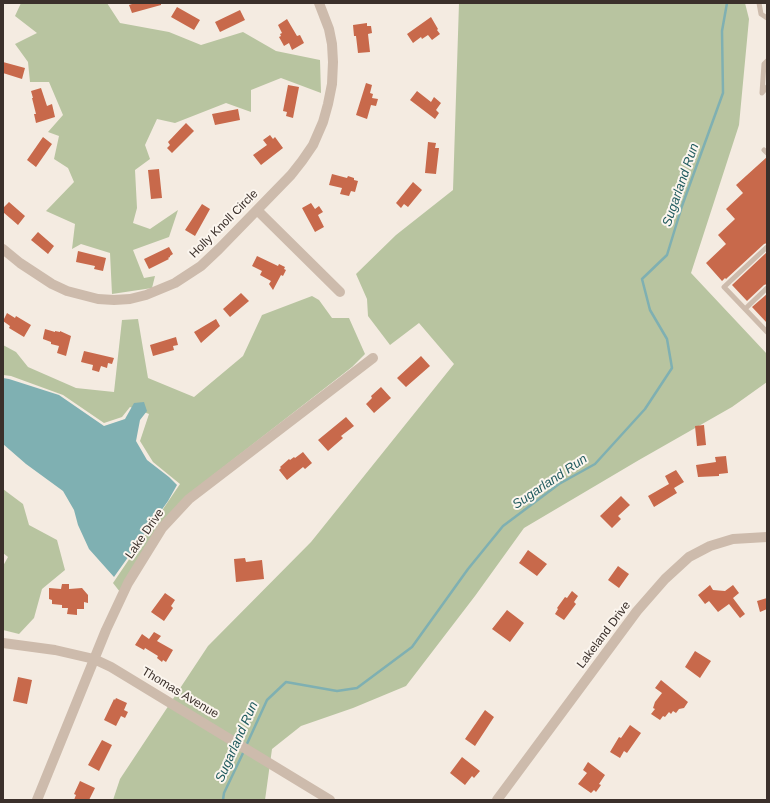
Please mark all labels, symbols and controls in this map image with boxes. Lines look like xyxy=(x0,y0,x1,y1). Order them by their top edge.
water label: Sugarland Run xyxy=(660,141,702,229)
street label: Holly Knoll Circle xyxy=(187,187,261,261)
water label: Sugarland Run xyxy=(510,451,590,513)
street label: Lake Drive xyxy=(123,506,167,562)
street label: Lakeland Drive xyxy=(574,599,634,671)
street label: Thomas Avenue xyxy=(139,664,221,722)
water label: Sugarland Run xyxy=(212,699,262,785)

